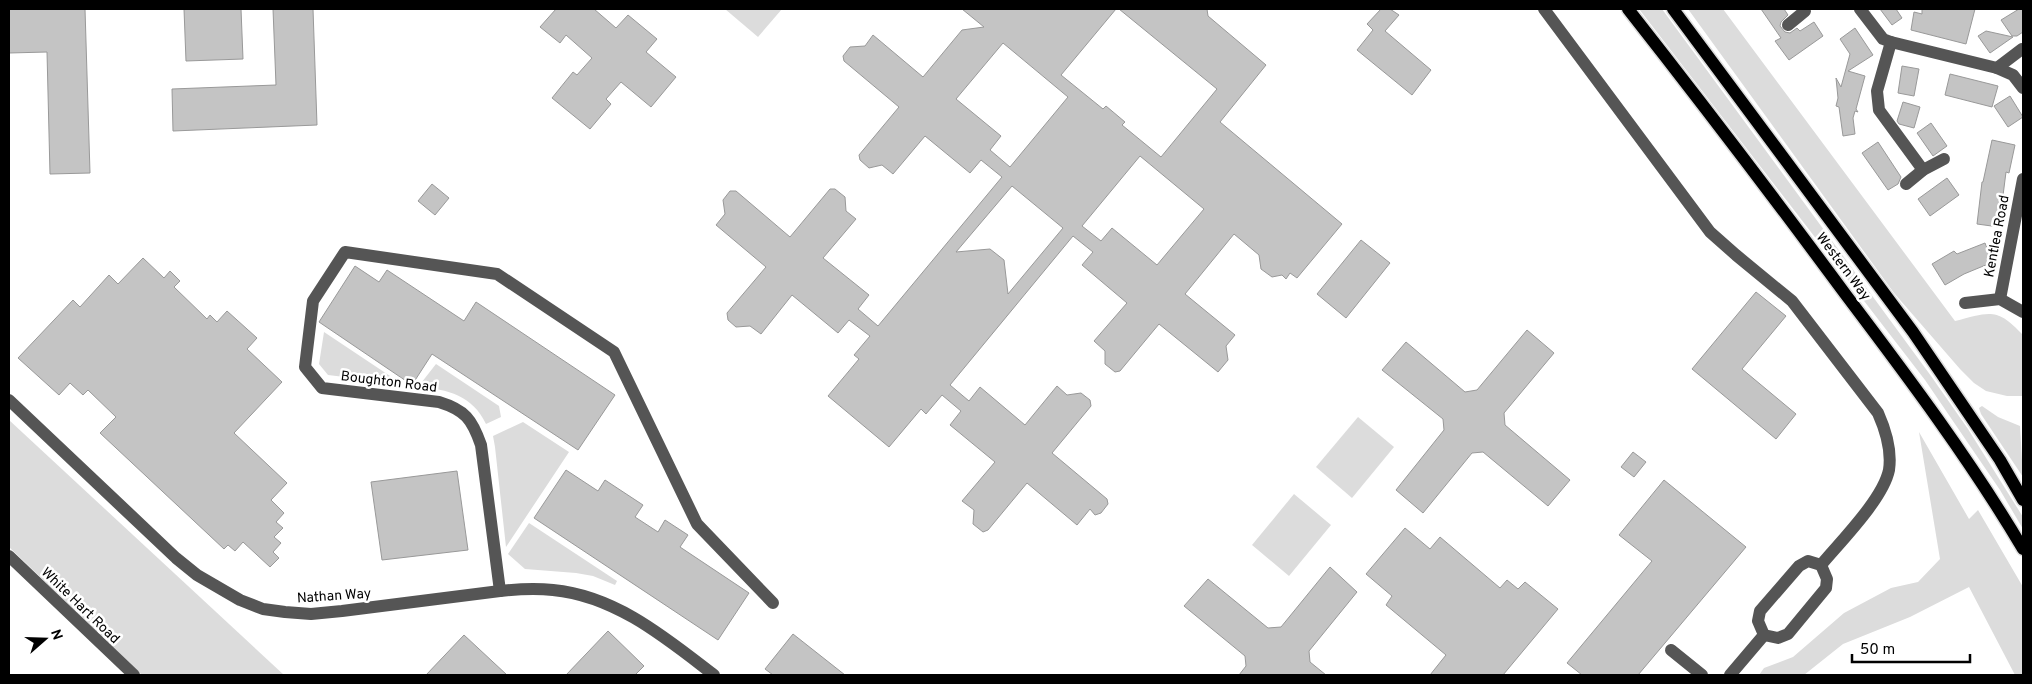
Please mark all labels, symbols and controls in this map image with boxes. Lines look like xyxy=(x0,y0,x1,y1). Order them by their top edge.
street label: Kentlea Road xyxy=(1981,194,2014,279)
street label: Western Way xyxy=(1812,230,1874,304)
street label: Boughton Road xyxy=(340,368,438,397)
street label: White Hart Road xyxy=(37,564,123,648)
street label: Nathan Way xyxy=(297,585,372,608)
north arrow xyxy=(20,614,70,664)
text: N xyxy=(46,627,66,643)
scale bar xyxy=(1852,632,1970,664)
text: 50 m xyxy=(1860,641,1895,660)

